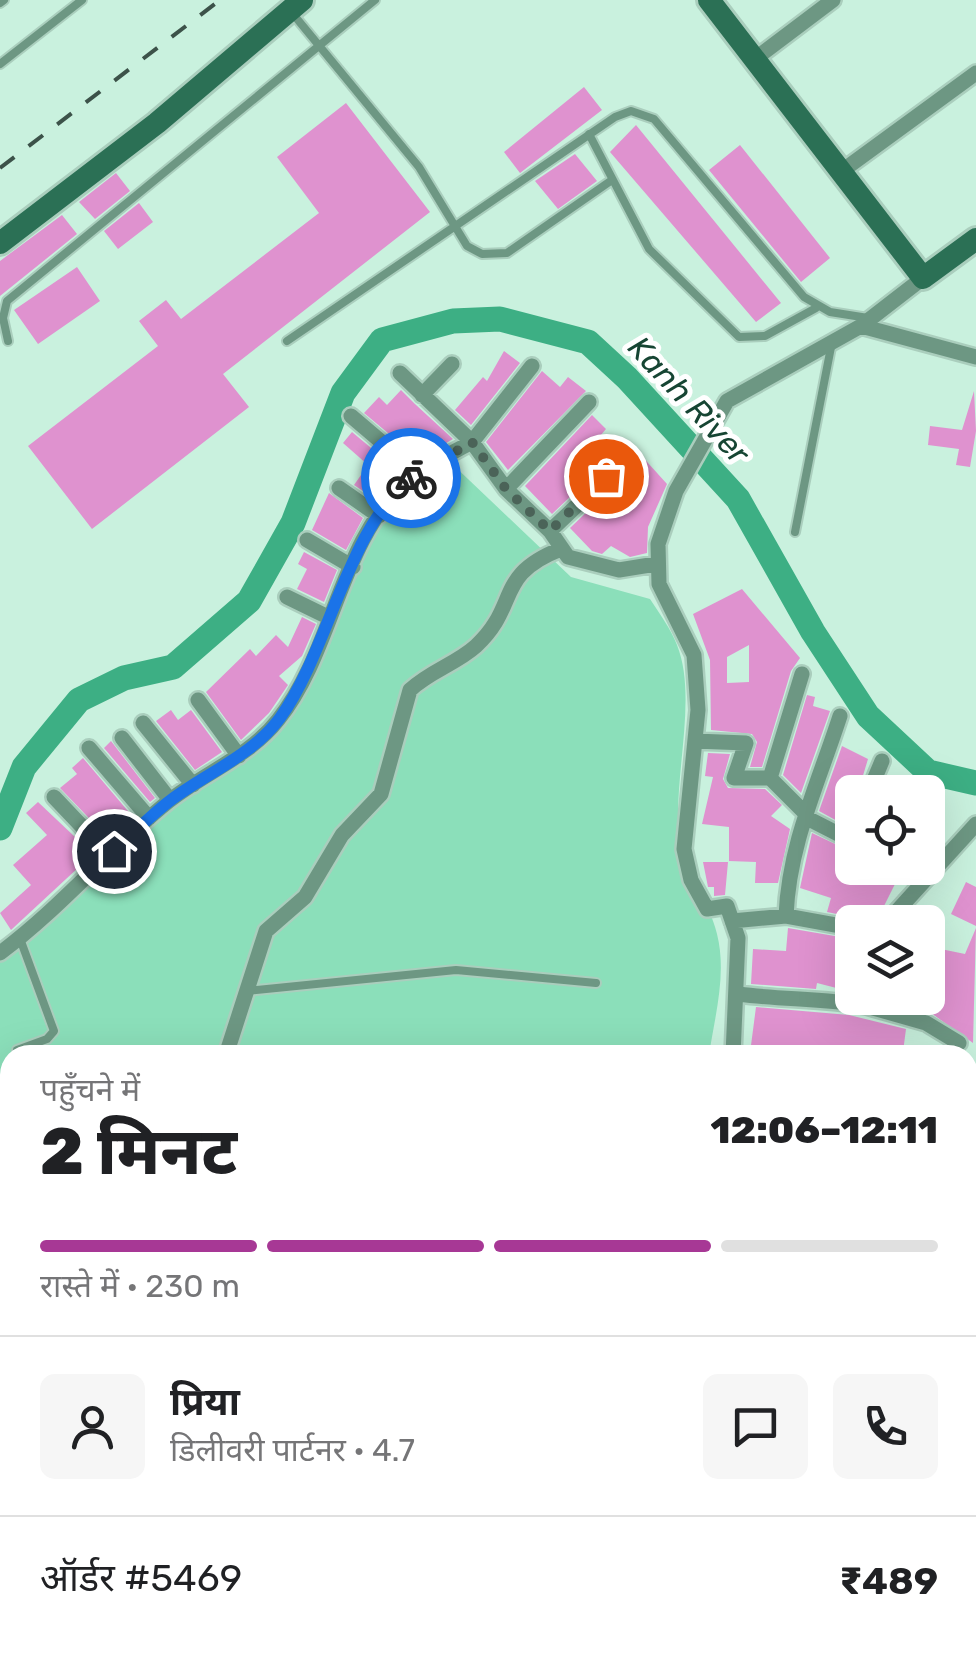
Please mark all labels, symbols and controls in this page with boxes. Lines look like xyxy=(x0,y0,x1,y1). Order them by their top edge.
water label: Kanh River xyxy=(620,328,759,473)
courier xyxy=(361,428,461,528)
pin xyxy=(564,434,649,519)
icon: bag xyxy=(579,449,634,504)
icon: bike xyxy=(384,451,439,506)
map controls xyxy=(835,775,945,1015)
button: locate xyxy=(835,775,945,885)
pin xyxy=(72,809,157,894)
icon: home xyxy=(87,824,142,879)
button: layers xyxy=(835,905,945,1015)
text: पहुँचने में xyxy=(40,1071,140,1109)
text: 12:06–12:11 xyxy=(710,1107,938,1153)
text: 2 मिनट xyxy=(40,1113,237,1190)
text: रास्ते में · 230 m xyxy=(40,1267,240,1305)
button: person xyxy=(40,1374,145,1479)
button: chat xyxy=(703,1374,808,1479)
button: phone xyxy=(833,1374,938,1479)
text: प्रिया xyxy=(170,1379,240,1425)
text: डिलीवरी पार्टनर · 4.7 xyxy=(170,1431,415,1469)
text: ऑर्डर #5469 xyxy=(40,1555,242,1601)
text: ₹489 xyxy=(839,1558,938,1604)

